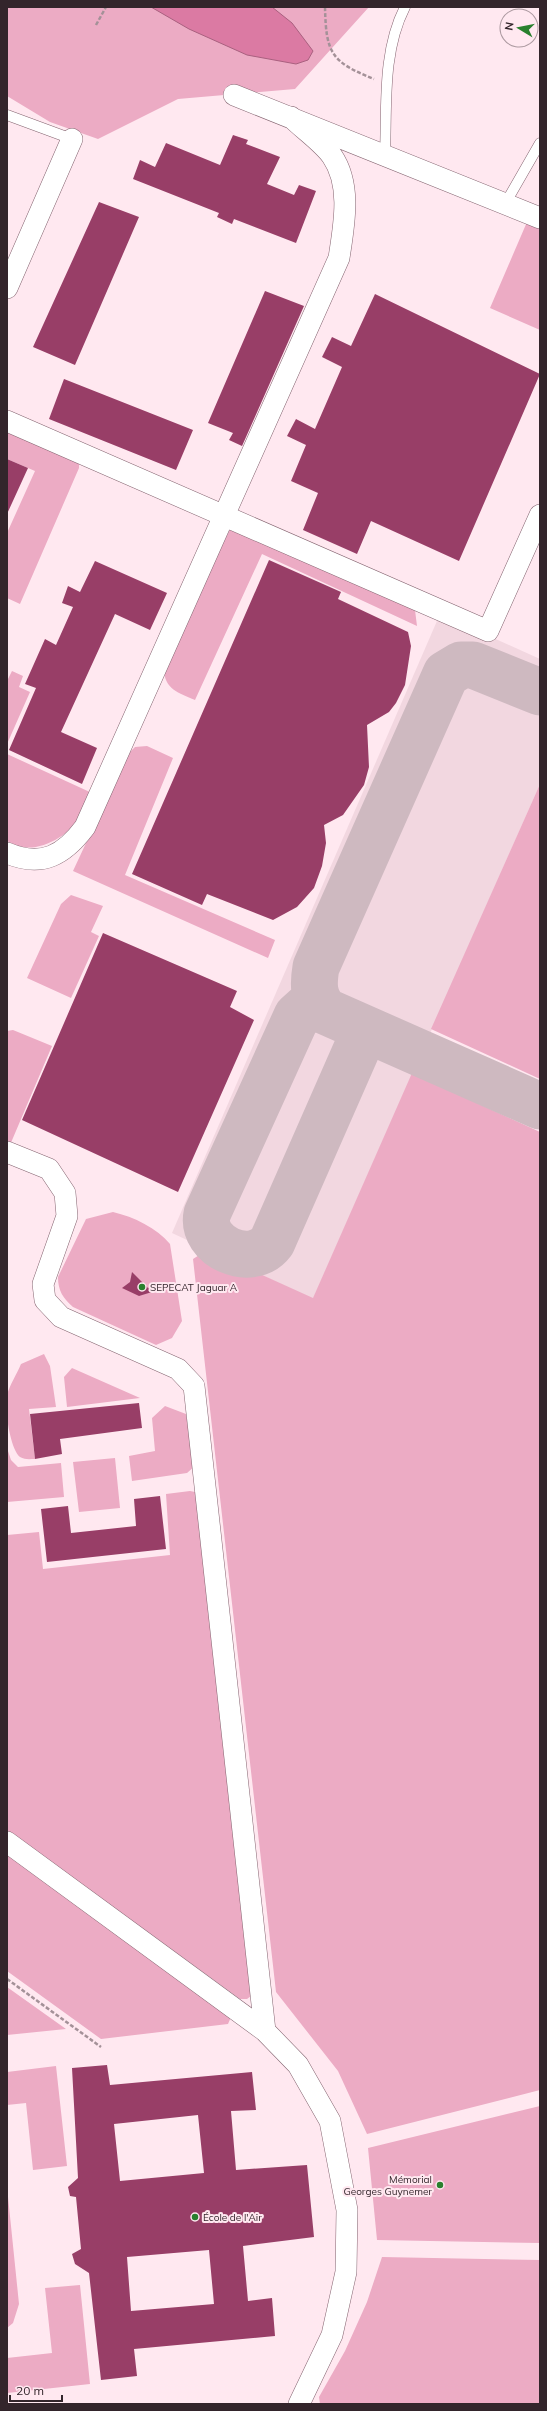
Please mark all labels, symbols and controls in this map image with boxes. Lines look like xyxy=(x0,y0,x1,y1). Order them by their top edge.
north arrow xyxy=(499,8,539,48)
text: N xyxy=(502,21,517,32)
place label: SEPECAT Jaguar A xyxy=(150,1281,238,1294)
marker: SEPECAT Jaguar A xyxy=(137,1282,147,1292)
place label: Mémorial Georges Guynemer xyxy=(343,2173,432,2198)
marker: Mémorial Georges Guynemer xyxy=(435,2180,445,2190)
place label: École de l'Air xyxy=(203,2211,262,2224)
marker: École de l'Air xyxy=(190,2212,200,2222)
scale bar xyxy=(10,2377,62,2403)
text: 20 m xyxy=(16,2383,44,2398)

